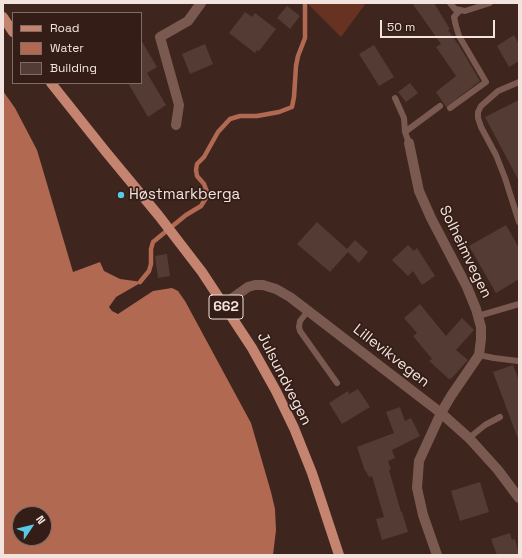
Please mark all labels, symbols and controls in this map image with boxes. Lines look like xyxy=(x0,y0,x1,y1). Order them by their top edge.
legend xyxy=(12,12,142,84)
scale bar xyxy=(382,12,497,38)
text: 50 m xyxy=(387,19,415,35)
text: Road xyxy=(50,20,79,36)
text: Water xyxy=(50,40,84,56)
text: Building xyxy=(50,60,97,76)
place label: Høstmarkberga xyxy=(129,186,240,204)
marker: Høstmarkberga xyxy=(116,190,126,200)
street label: Solheimvegen xyxy=(435,203,495,301)
road number: 662 xyxy=(209,295,243,319)
street label: Lillevikvegen xyxy=(349,321,433,391)
street label: Julsundvegen xyxy=(253,330,315,428)
north arrow xyxy=(12,506,52,546)
text: N xyxy=(33,513,49,527)

